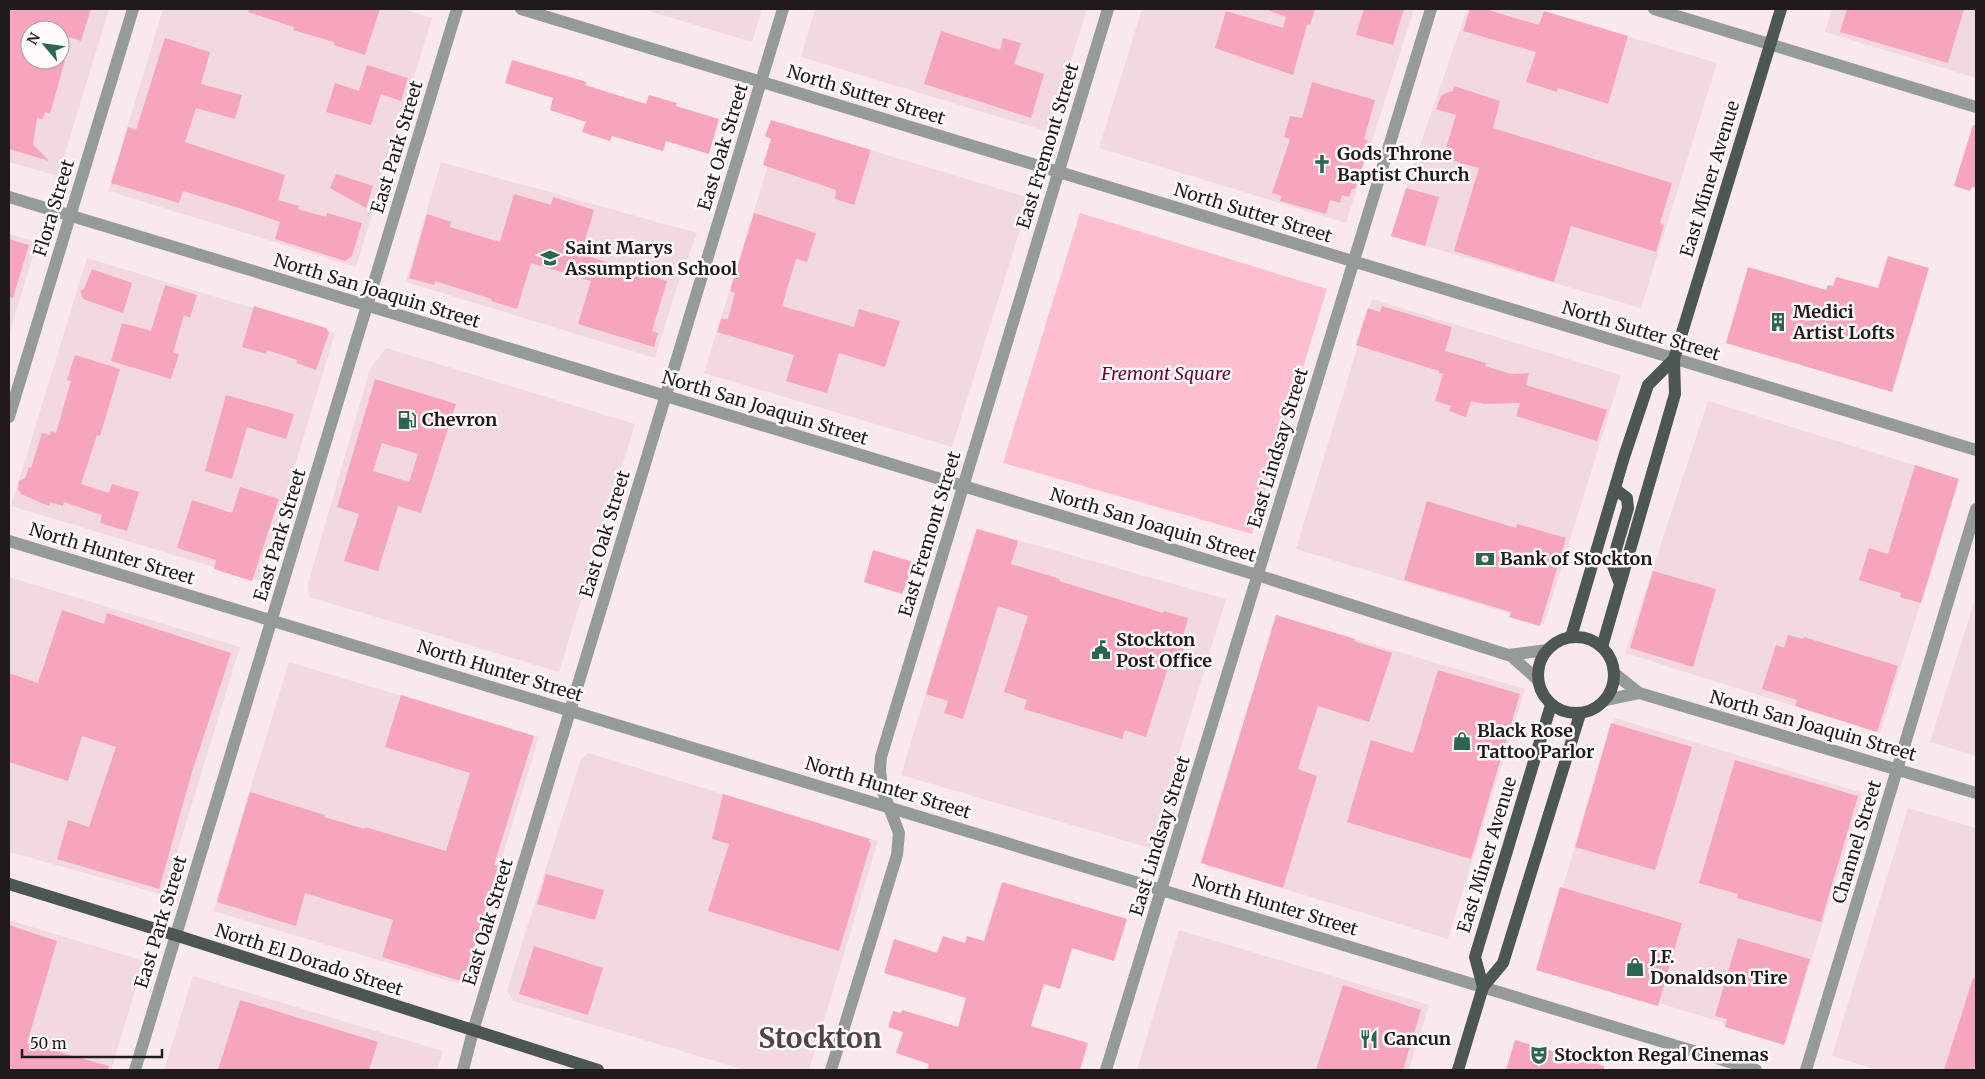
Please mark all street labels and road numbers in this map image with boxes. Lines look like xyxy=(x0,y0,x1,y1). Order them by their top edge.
street label: North Sutter Street xyxy=(784,60,948,129)
street label: East Fremont Street xyxy=(1011,60,1084,232)
street label: East Park Street xyxy=(365,78,428,216)
street label: East Oak Street xyxy=(692,81,753,213)
street label: East Miner Avenue xyxy=(1675,98,1744,260)
street label: Flora Street xyxy=(28,157,79,259)
street label: North Sutter Street xyxy=(1171,178,1335,247)
street label: North San Joaquin Street xyxy=(271,248,483,333)
street label: North Sutter Street xyxy=(1559,296,1723,365)
street label: North San Joaquin Street xyxy=(659,365,871,450)
street label: East Lindsay Street xyxy=(1242,365,1313,531)
street label: East Fremont Street xyxy=(893,448,966,620)
street label: East Park Street xyxy=(248,466,311,604)
street label: East Oak Street xyxy=(574,468,635,600)
street label: North San Joaquin Street xyxy=(1047,482,1259,567)
street label: North Hunter Street xyxy=(26,517,198,590)
street label: North Hunter Street xyxy=(414,634,586,707)
street label: North San Joaquin Street xyxy=(1707,685,1919,766)
street label: North Hunter Street xyxy=(802,751,974,824)
street label: East Lindsay Street xyxy=(1124,753,1195,919)
street label: East Miner Avenue xyxy=(1452,774,1521,936)
street label: Channel Street xyxy=(1827,777,1886,906)
street label: East Park Street xyxy=(129,853,192,991)
street label: East Oak Street xyxy=(457,856,518,988)
street label: North Hunter Street xyxy=(1189,868,1361,941)
street label: North El Dorado Street xyxy=(212,918,406,1001)

